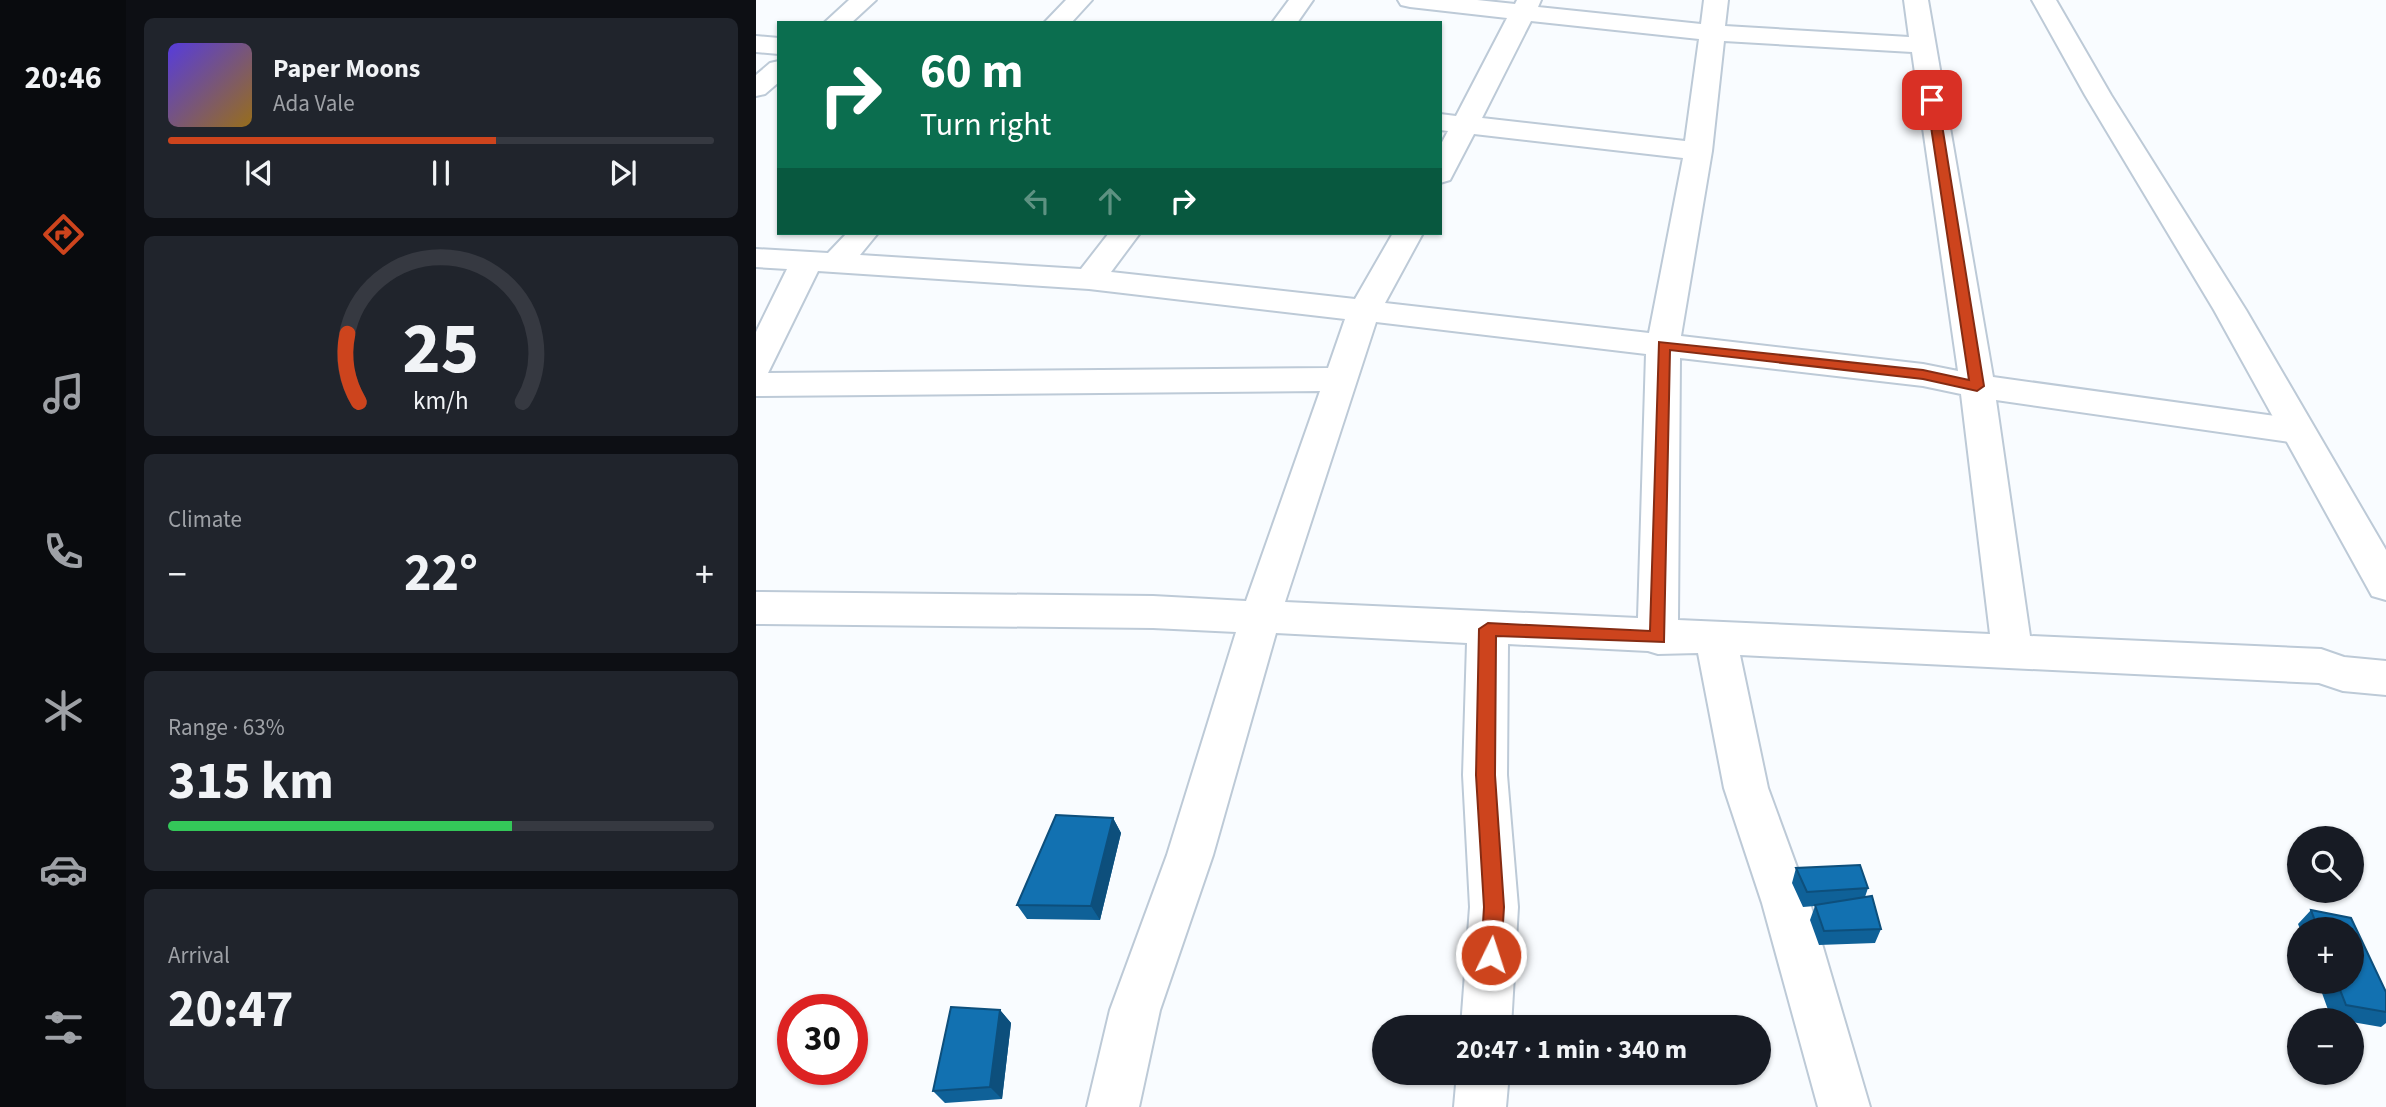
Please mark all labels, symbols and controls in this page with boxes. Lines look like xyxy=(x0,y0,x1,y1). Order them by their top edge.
text: 60 m xyxy=(920,37,1024,107)
icon: right xyxy=(805,49,896,140)
text: Paper Moons xyxy=(273,50,420,87)
text: 20:46 xyxy=(24,55,102,101)
pin xyxy=(1902,70,1962,130)
icon: arrive xyxy=(1913,81,1951,119)
text: Ada Vale xyxy=(273,87,355,120)
text: Turn right xyxy=(920,102,1051,148)
icon: previous xyxy=(240,154,278,192)
icon: pause xyxy=(422,154,460,192)
icon: next xyxy=(604,154,642,192)
icon: left xyxy=(1018,182,1056,220)
icon: ahead xyxy=(1091,182,1129,220)
icon: right xyxy=(1164,182,1202,220)
icon: directions xyxy=(39,210,88,259)
text: 25 xyxy=(403,297,479,401)
icon: music xyxy=(39,369,88,418)
text: km/h xyxy=(413,382,469,418)
text: Climate xyxy=(168,503,242,536)
icon: phone xyxy=(39,527,88,576)
text: 22° xyxy=(404,537,478,611)
text: − xyxy=(168,548,187,602)
text: + xyxy=(695,548,714,602)
icon: climate xyxy=(39,686,88,735)
text: Range · 63% xyxy=(168,711,285,744)
text: 315 km xyxy=(168,745,334,819)
map controls xyxy=(2287,826,2364,1085)
button: search xyxy=(2287,826,2364,903)
icon: car xyxy=(39,845,88,894)
button: + xyxy=(2287,917,2364,994)
position arrow xyxy=(1454,918,1528,992)
text: Arrival xyxy=(168,939,230,972)
text: 20:47 xyxy=(168,973,293,1047)
speed limit sign: 30 xyxy=(777,994,868,1085)
icon: filters xyxy=(39,1003,88,1052)
button: − xyxy=(2287,1008,2364,1085)
text: 20:47 · 1 min · 340 m xyxy=(1456,1031,1687,1068)

